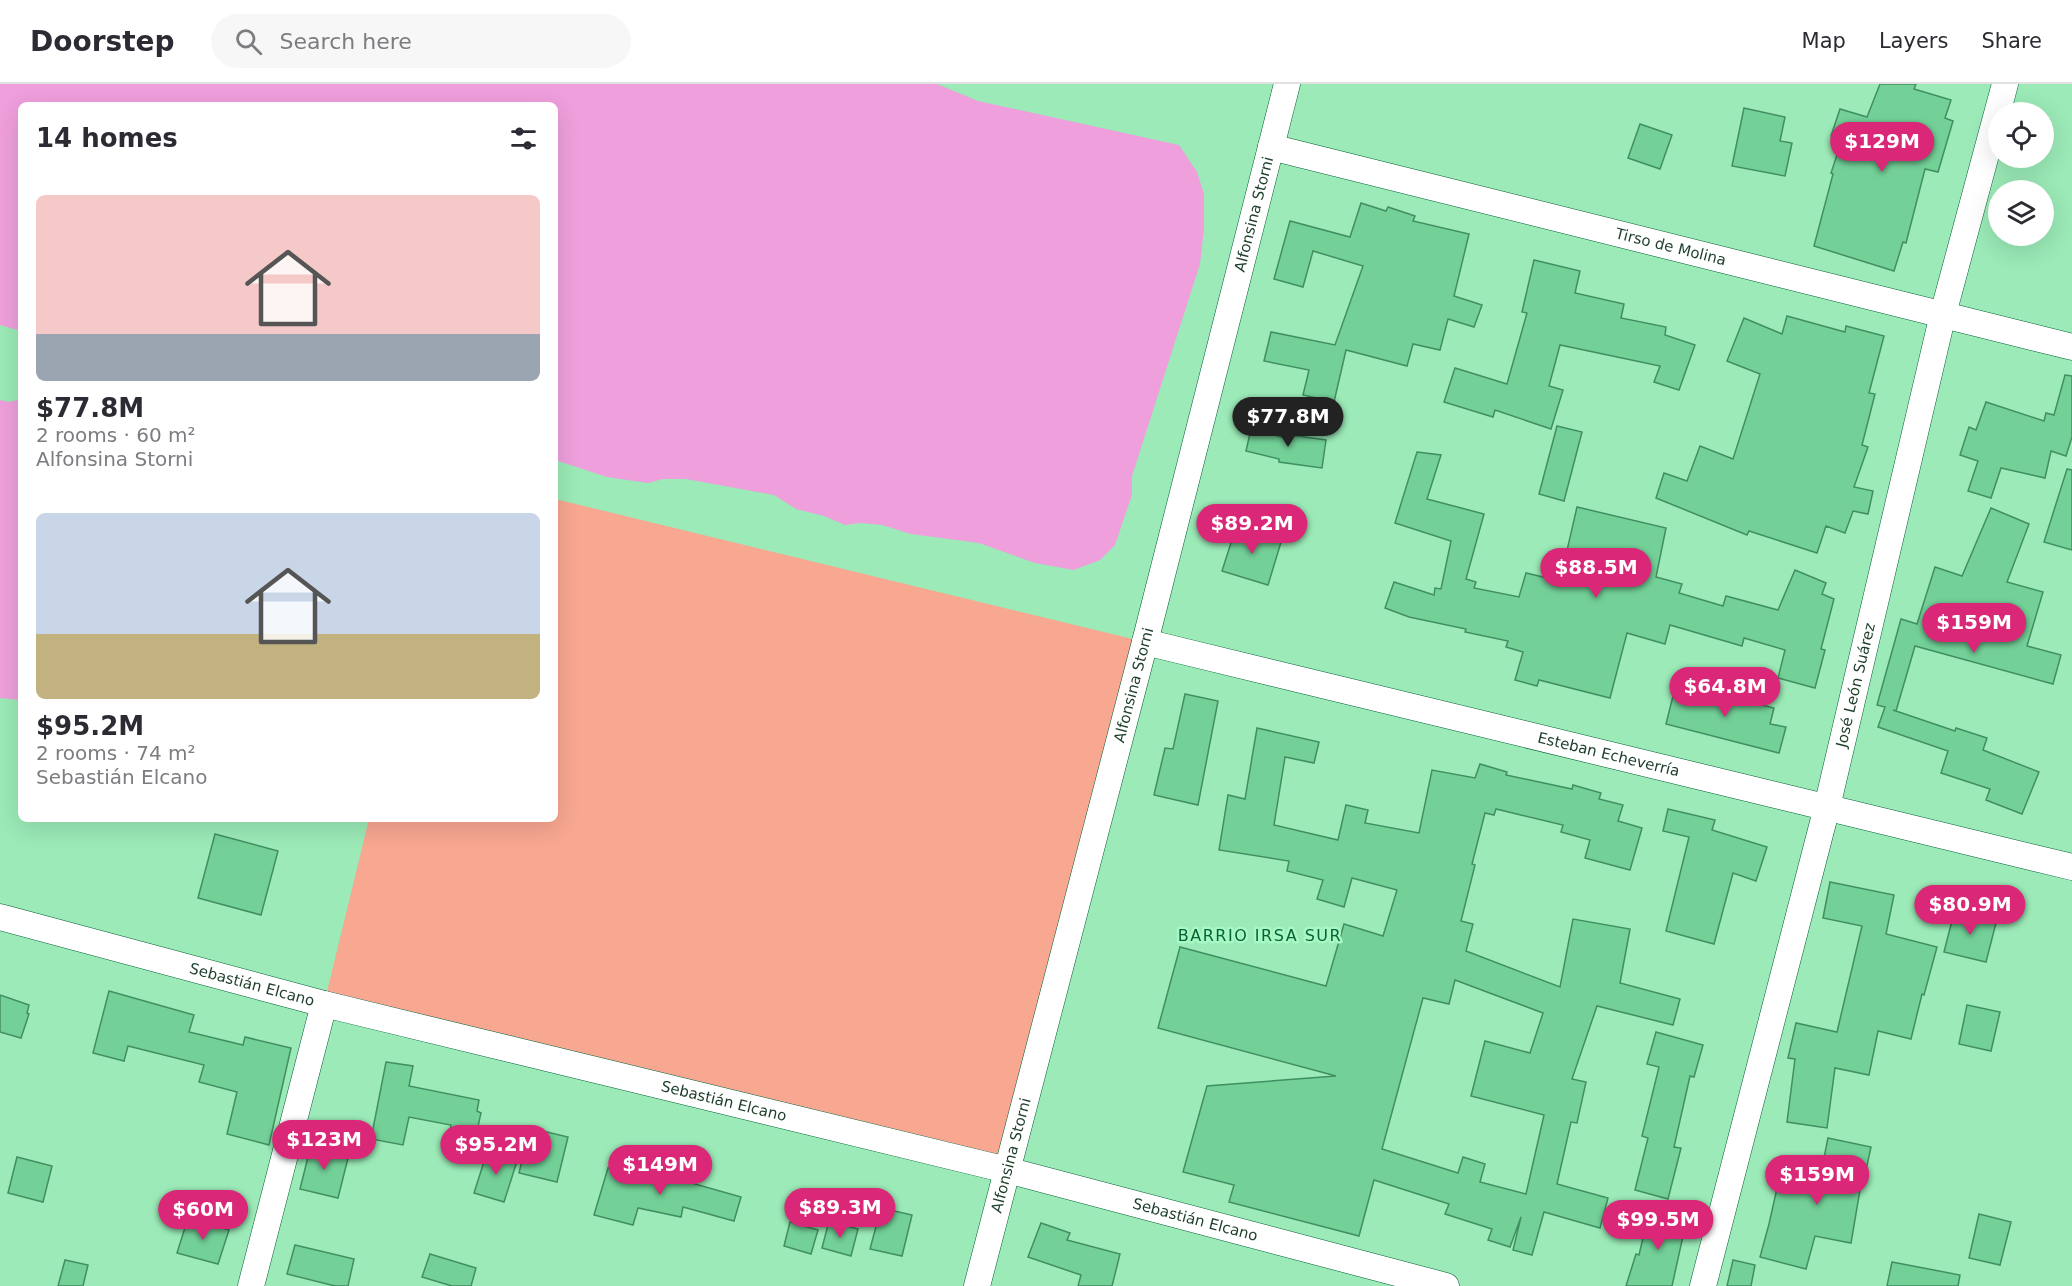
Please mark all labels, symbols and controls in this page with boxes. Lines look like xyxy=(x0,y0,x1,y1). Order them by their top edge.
search box xyxy=(211,14,631,68)
text: Doorstep xyxy=(30,25,175,58)
icon: search xyxy=(232,25,265,58)
text: Search here xyxy=(280,29,412,54)
text: Map xyxy=(1802,29,1846,53)
text: Layers xyxy=(1879,29,1948,53)
text: Share xyxy=(1981,29,2042,53)
map controls xyxy=(1988,102,2054,246)
button: locate xyxy=(1988,102,2054,168)
icon: filters xyxy=(507,122,540,155)
pin: $129M xyxy=(1840,122,1924,173)
text: 14 homes xyxy=(36,123,178,153)
text: $129M xyxy=(1844,129,1920,153)
street label: Alfonsina Storni xyxy=(1231,155,1277,274)
button: layers xyxy=(1988,180,2054,246)
street label: Tirso de Molina xyxy=(1612,224,1728,269)
icon: home xyxy=(234,234,342,342)
text: $77.8M xyxy=(36,393,144,423)
pin: $77.8M xyxy=(1239,397,1337,448)
text: $77.8M xyxy=(1246,404,1330,428)
text: 2 rooms · 60 m² xyxy=(36,423,196,447)
text: Alfonsina Storni xyxy=(36,447,193,471)
pin: $89.2M xyxy=(1203,504,1301,555)
text: $89.2M xyxy=(1210,511,1294,535)
pin: $88.5M xyxy=(1547,548,1645,599)
icon: home xyxy=(234,552,342,660)
text: $88.5M xyxy=(1554,555,1638,579)
pin: $159M xyxy=(1932,603,2016,654)
text: $159M xyxy=(1936,610,2012,634)
street label: José León Suárez xyxy=(1832,621,1879,750)
street label: Alfonsina Storni xyxy=(1110,626,1157,745)
pin: $64.8M xyxy=(1676,667,1774,718)
text: $64.8M xyxy=(1683,674,1767,698)
text: $95.2M xyxy=(36,711,144,741)
street label: Esteban Echeverría xyxy=(1536,729,1681,780)
text: 2 rooms · 74 m² xyxy=(36,741,196,765)
text: Sebastián Elcano xyxy=(36,765,207,789)
pin: $80.9M xyxy=(1921,885,2019,936)
text: $80.9M xyxy=(1928,892,2012,916)
district label: BARRIO IRSA SUR xyxy=(1178,926,1342,945)
street label: Sebastián Elcano xyxy=(188,959,317,1010)
street label: Sebastián Elcano xyxy=(659,1077,789,1125)
street label: Alfonsina Storni xyxy=(987,1096,1035,1215)
pin: $123M xyxy=(282,1120,366,1171)
pin: $95.2M xyxy=(447,1125,545,1176)
text: $123M xyxy=(286,1127,362,1151)
text: $95.2M xyxy=(454,1132,538,1156)
pin: $149M xyxy=(618,1145,702,1196)
text: $149M xyxy=(622,1152,698,1176)
pin: $159M xyxy=(1775,1155,1859,1206)
text: $159M xyxy=(1779,1162,1855,1186)
pin: $89.3M xyxy=(791,1188,889,1239)
pin: $60M xyxy=(167,1190,239,1241)
text: $89.3M xyxy=(798,1195,882,1219)
street label: Sebastián Elcano xyxy=(1131,1195,1260,1245)
text: $60M xyxy=(172,1197,234,1221)
pin: $99.5M xyxy=(1609,1200,1707,1251)
text: $99.5M xyxy=(1616,1207,1700,1231)

